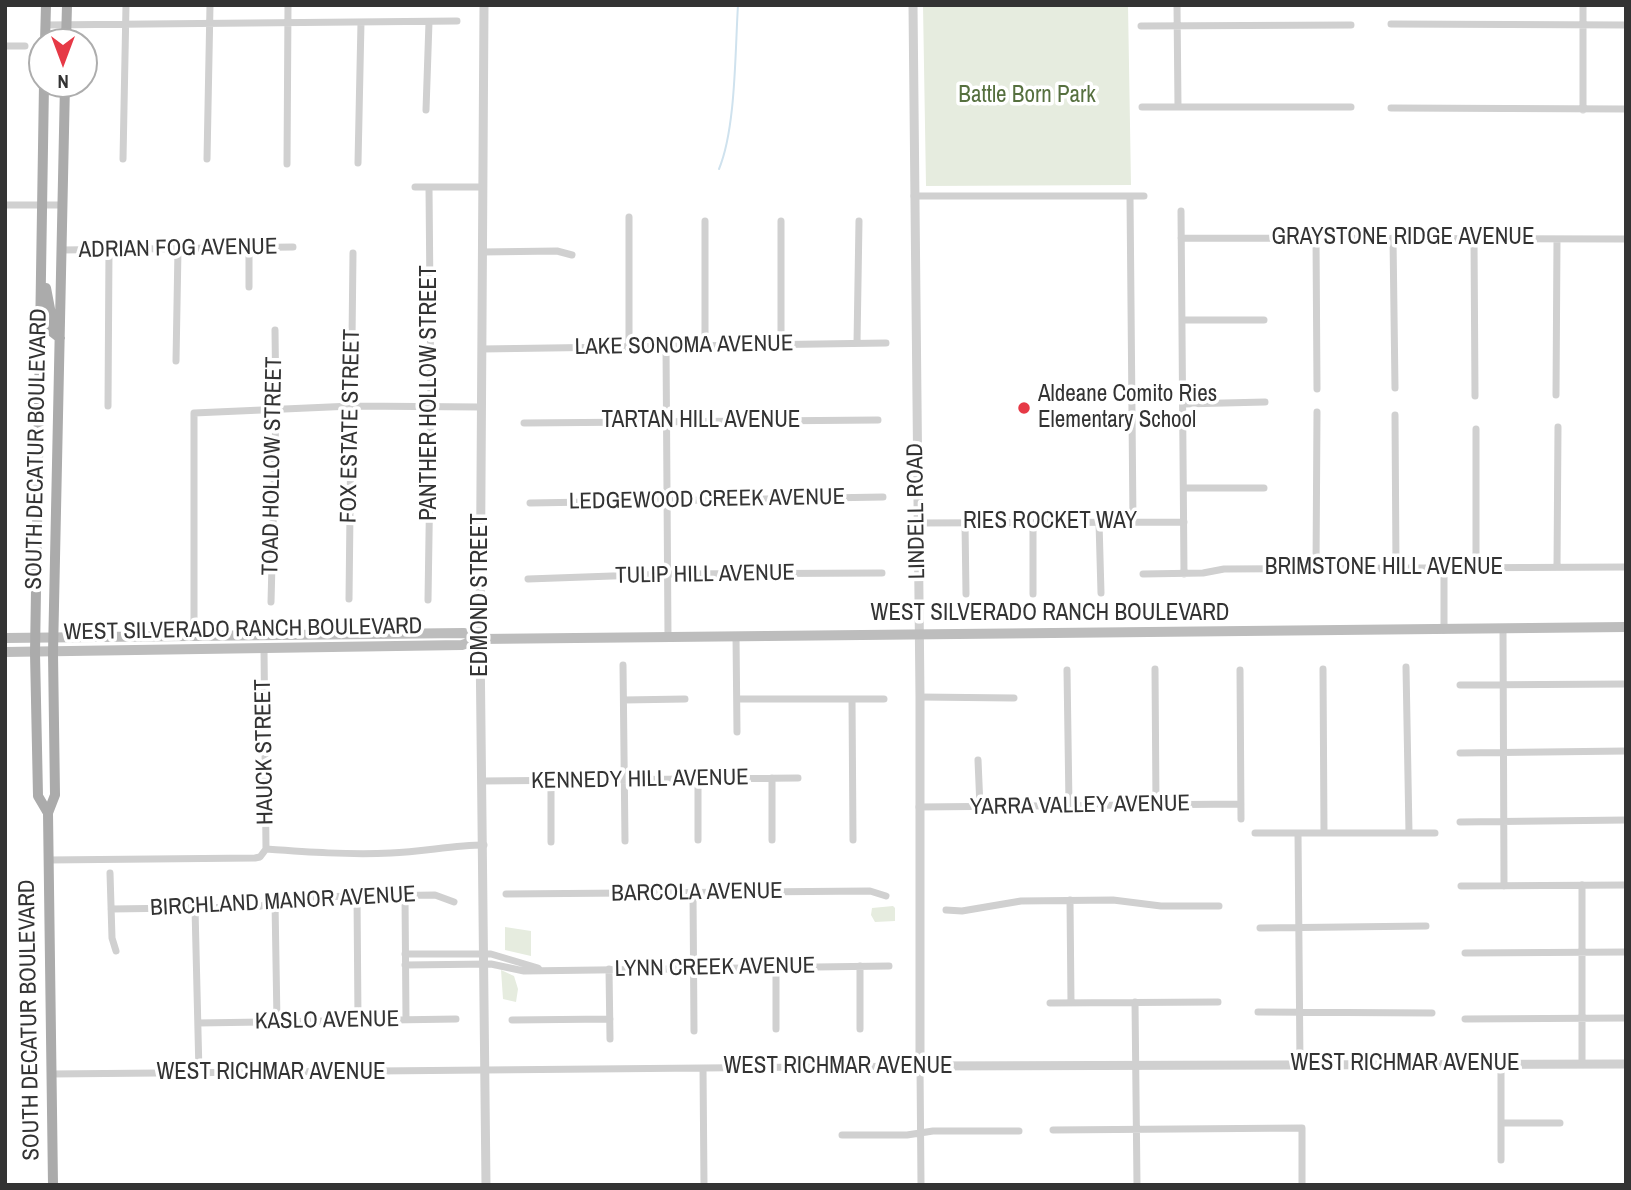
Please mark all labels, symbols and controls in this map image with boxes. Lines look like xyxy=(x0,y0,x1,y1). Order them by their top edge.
north arrow xyxy=(28,28,98,98)
text: N xyxy=(57,69,69,95)
park label: Battle Born Park xyxy=(958,82,1096,110)
street label: GRAYSTONE RIDGE AVENUE xyxy=(1271,224,1535,252)
street label: ADRIAN FOG AVENUE xyxy=(78,233,278,265)
street label: PANTHER HOLLOW STREET xyxy=(416,265,444,521)
street label: SOUTH DECATUR BOULEVARD xyxy=(21,308,53,590)
street label: FOX ESTATE STREET xyxy=(336,329,366,523)
street label: LAKE SONOMA AVENUE xyxy=(574,330,794,362)
street label: TOAD HOLLOW STREET xyxy=(257,356,289,576)
place label: Aldeane Comito Ries Elementary School xyxy=(1038,381,1217,435)
marker: Aldeane Comito Ries Elementary School xyxy=(1016,400,1032,416)
street label: TARTAN HILL AVENUE xyxy=(602,407,800,435)
street label: LINDELL ROAD xyxy=(902,443,932,579)
street label: LEDGEWOOD CREEK AVENUE xyxy=(569,484,845,516)
street label: RIES ROCKET WAY xyxy=(963,508,1137,536)
street label: EDMOND STREET xyxy=(467,513,495,677)
street label: BRIMSTONE HILL AVENUE xyxy=(1265,554,1503,582)
street label: TULIP HILL AVENUE xyxy=(615,560,795,590)
street label: WEST SILVERADO RANCH BOULEVARD xyxy=(871,600,1229,628)
street label: WEST SILVERADO RANCH BOULEVARD xyxy=(63,613,423,647)
street label: HAUCK STREET xyxy=(250,679,280,825)
street label: KENNEDY HILL AVENUE xyxy=(531,764,749,796)
street label: YARRA VALLEY AVENUE xyxy=(970,790,1190,822)
street label: BARCOLA AVENUE xyxy=(611,878,783,908)
street label: SOUTH DECATUR BOULEVARD xyxy=(14,879,46,1161)
street label: BIRCHLAND MANOR AVENUE xyxy=(150,881,416,923)
street label: LYNN CREEK AVENUE xyxy=(614,952,816,984)
street label: KASLO AVENUE xyxy=(255,1006,399,1036)
street label: WEST RICHMAR AVENUE xyxy=(1290,1050,1520,1078)
street label: WEST RICHMAR AVENUE xyxy=(723,1053,953,1081)
street label: WEST RICHMAR AVENUE xyxy=(156,1059,386,1087)

